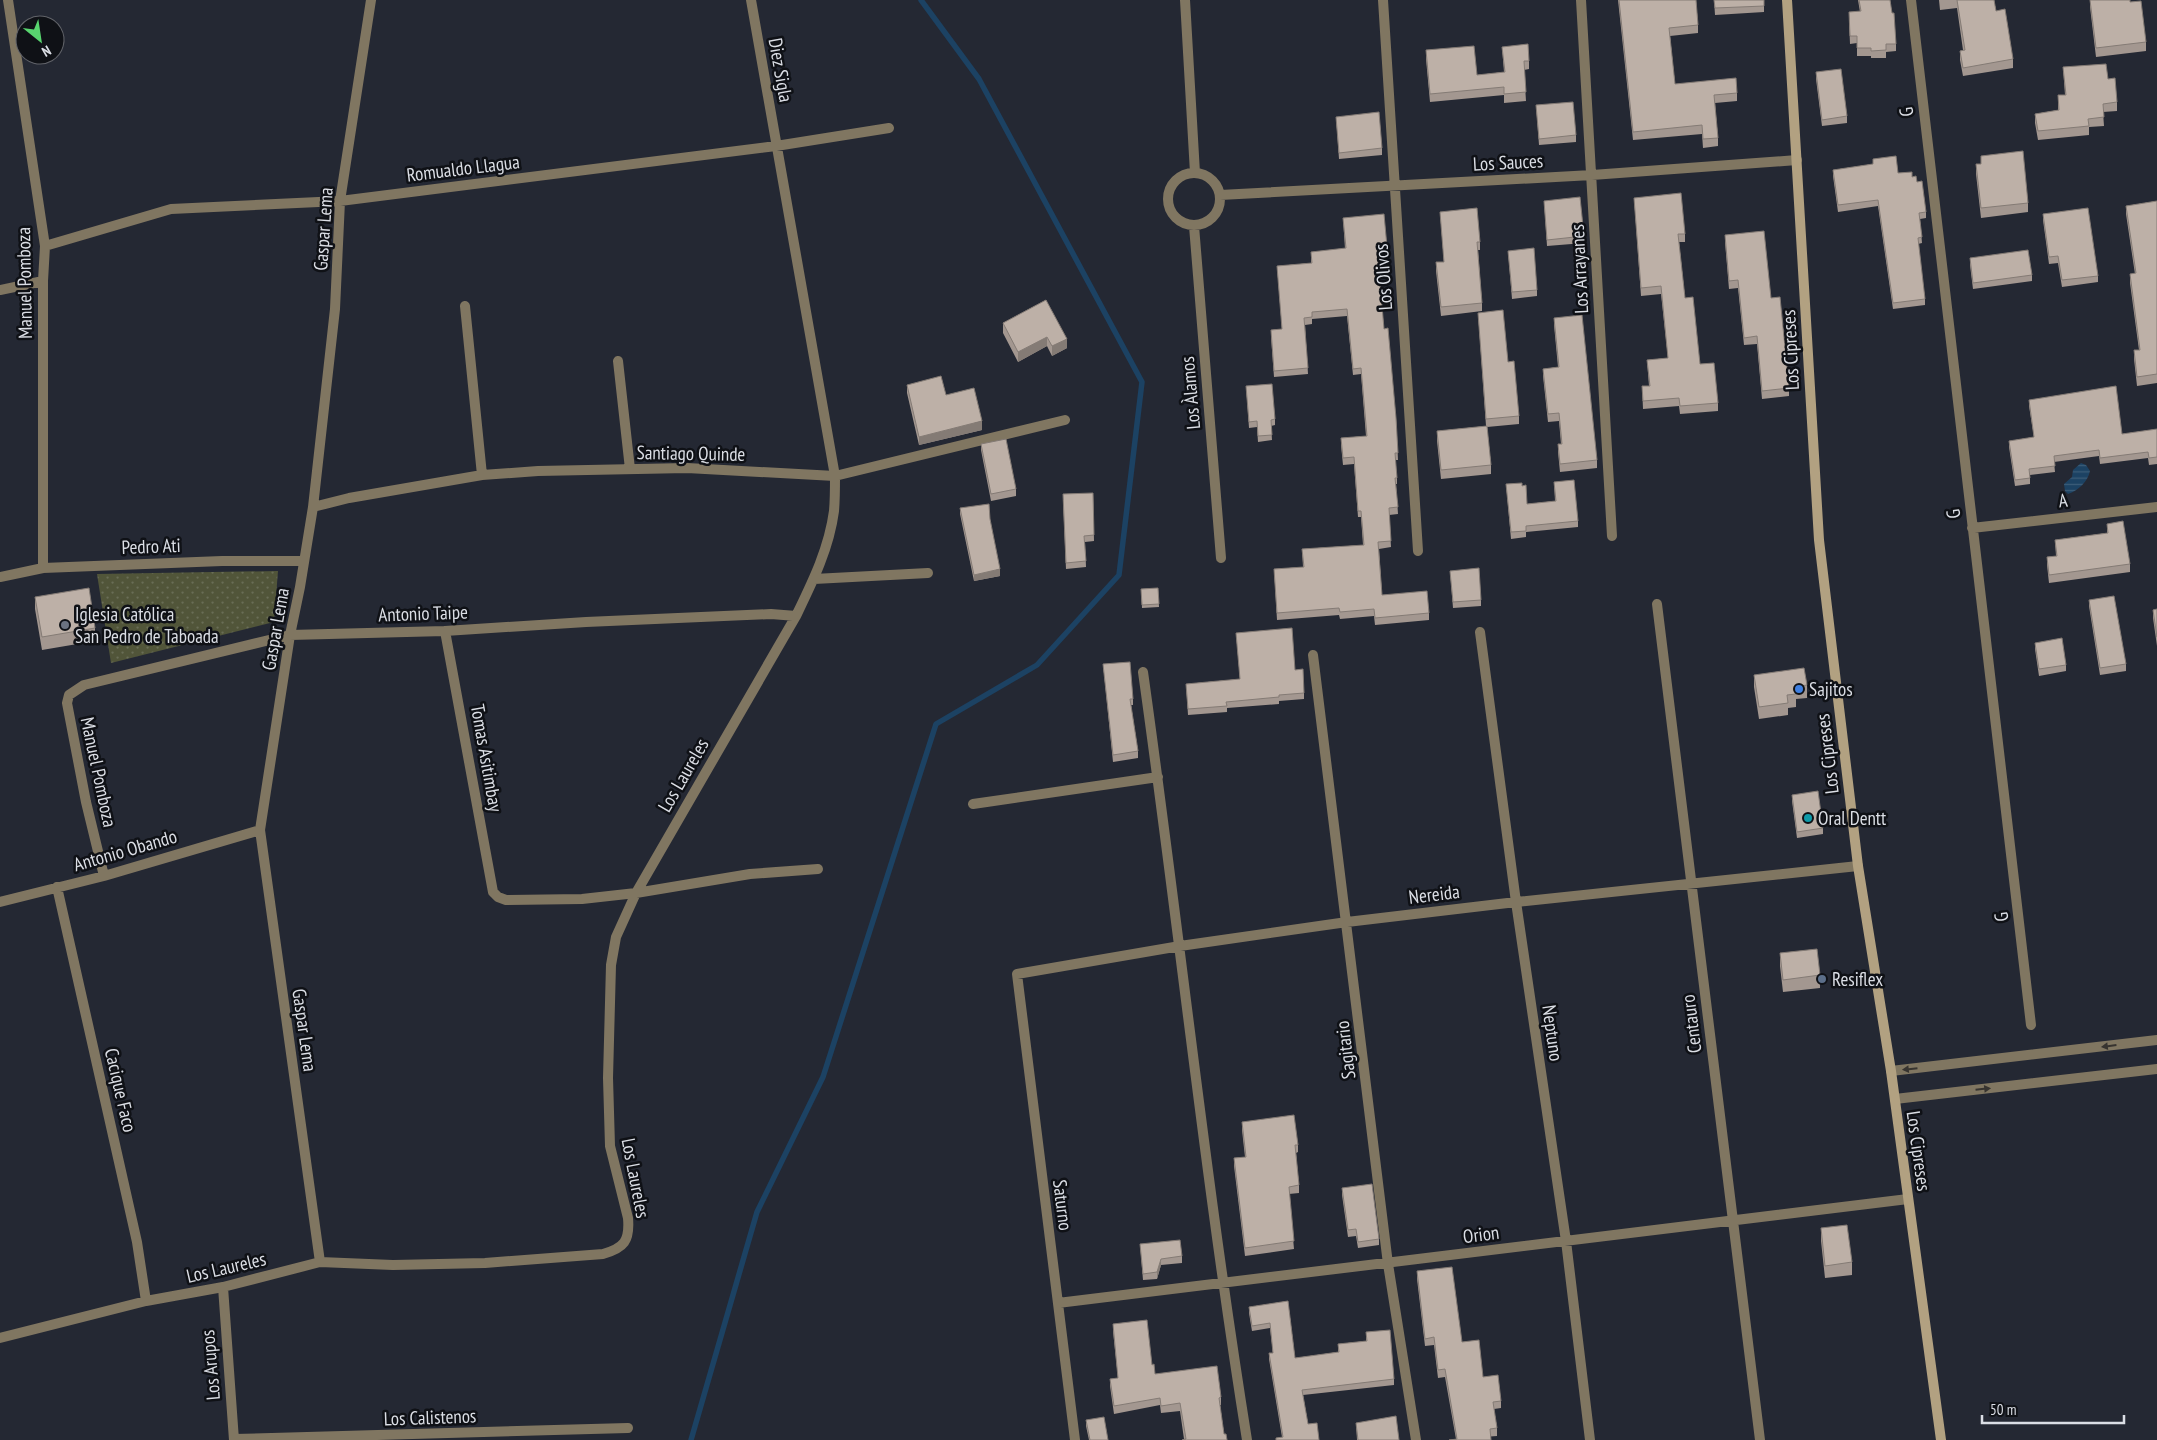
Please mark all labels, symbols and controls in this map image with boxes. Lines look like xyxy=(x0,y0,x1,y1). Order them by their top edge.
north arrow xyxy=(15,15,65,65)
street label: Diez Sigla xyxy=(764,36,798,104)
text: N xyxy=(39,42,54,61)
street label: G xyxy=(1894,106,1918,118)
street label: Los Sauces xyxy=(1472,148,1544,176)
street label: Romualdo Llagua xyxy=(405,149,521,187)
street label: Gaspar Lema xyxy=(308,187,338,271)
street label: Los Arrayanes xyxy=(1565,224,1593,314)
street label: Manuel Pomboza xyxy=(11,227,37,339)
street label: Los Olivos xyxy=(1369,243,1397,311)
street label: Los Cipreses xyxy=(1776,309,1804,391)
street label: Los Àlamos xyxy=(1175,355,1205,431)
street label: Santiago Quinde xyxy=(636,440,746,466)
street label: A xyxy=(2057,488,2069,512)
street label: G xyxy=(1941,508,1965,520)
street label: Pedro Ati xyxy=(121,533,181,559)
street label: Gaspar Lema xyxy=(256,586,294,672)
street label: Antonio Taipe xyxy=(378,599,468,627)
place label: Iglesia Católica San Pedro de Taboada xyxy=(75,602,219,648)
marker: Iglesia Católica San Pedro de Taboada xyxy=(59,619,71,631)
place label: Sajitos xyxy=(1809,677,1853,701)
marker: Sajitos xyxy=(1793,683,1805,695)
street label: Tomas Asitimbay xyxy=(466,702,508,815)
street label: Los Cipreses xyxy=(1810,713,1844,795)
street label: Manuel Pomboza xyxy=(76,715,122,829)
street label: Los Laureles xyxy=(652,734,714,816)
place label: Oral Dentt xyxy=(1818,806,1887,830)
marker: Oral Dentt xyxy=(1802,812,1814,824)
street label: Antonio Obando xyxy=(71,824,179,876)
street label: Nereida xyxy=(1407,879,1461,909)
street label: G xyxy=(1989,911,2013,923)
place label: Resiflex xyxy=(1832,967,1883,991)
marker: Resiflex xyxy=(1816,973,1828,985)
street label: Gaspar Lema xyxy=(287,987,323,1073)
street label: Centauro xyxy=(1676,993,1706,1055)
street label: Neptuno xyxy=(1537,1003,1569,1063)
street label: Sagitario xyxy=(1330,1020,1360,1080)
one-way arrow xyxy=(2100,1042,2116,1050)
street label: Cacique Faco xyxy=(100,1046,142,1134)
one-way arrow xyxy=(1902,1065,1918,1073)
one-way arrow xyxy=(1975,1085,1991,1093)
street label: Los Cipreses xyxy=(1902,1109,1936,1193)
street label: Los Laureles xyxy=(617,1136,655,1220)
street label: Saturno xyxy=(1048,1178,1078,1232)
street label: Orion xyxy=(1462,1220,1500,1248)
street label: Los Laureles xyxy=(184,1246,268,1288)
street label: Los Arupos xyxy=(195,1329,225,1401)
scale bar xyxy=(1982,1392,2124,1424)
text: 50 m xyxy=(1990,1400,2016,1419)
street label: Los Calistenos xyxy=(383,1403,477,1431)

